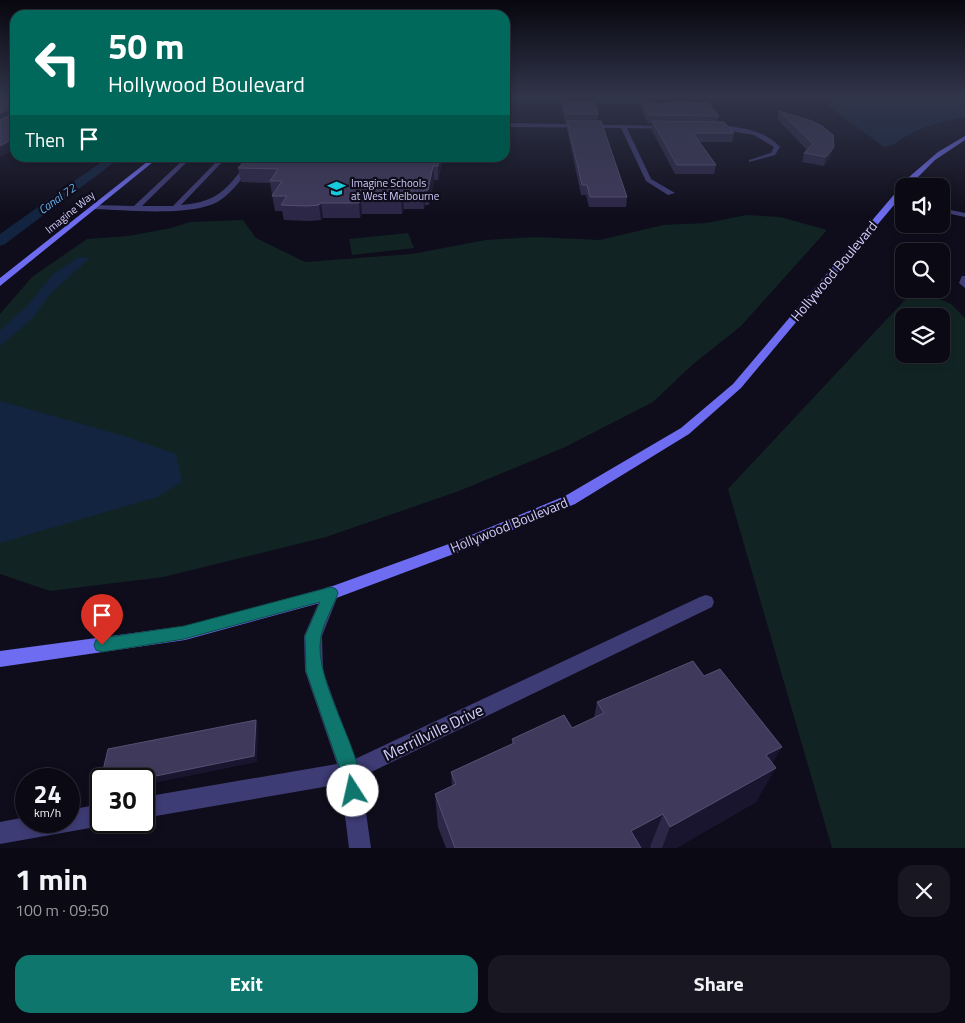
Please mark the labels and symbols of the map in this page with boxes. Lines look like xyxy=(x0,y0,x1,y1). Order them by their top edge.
place label: Imagine Schools at West Melbourne xyxy=(351,175,440,204)
water label: Canal 72 xyxy=(34,178,81,219)
school or university icon: Imagine Schools at West Melbourne xyxy=(327,179,347,199)
street label: Imagine Way xyxy=(42,187,99,237)
street label: Hollywood Boulevard xyxy=(785,216,882,325)
street label: Hollywood Boulevard xyxy=(447,491,571,558)
pin xyxy=(81,594,123,645)
street label: Merrillville Drive xyxy=(379,697,487,767)
position arrow xyxy=(326,764,378,816)
speed limit sign: 30 xyxy=(90,768,155,833)

